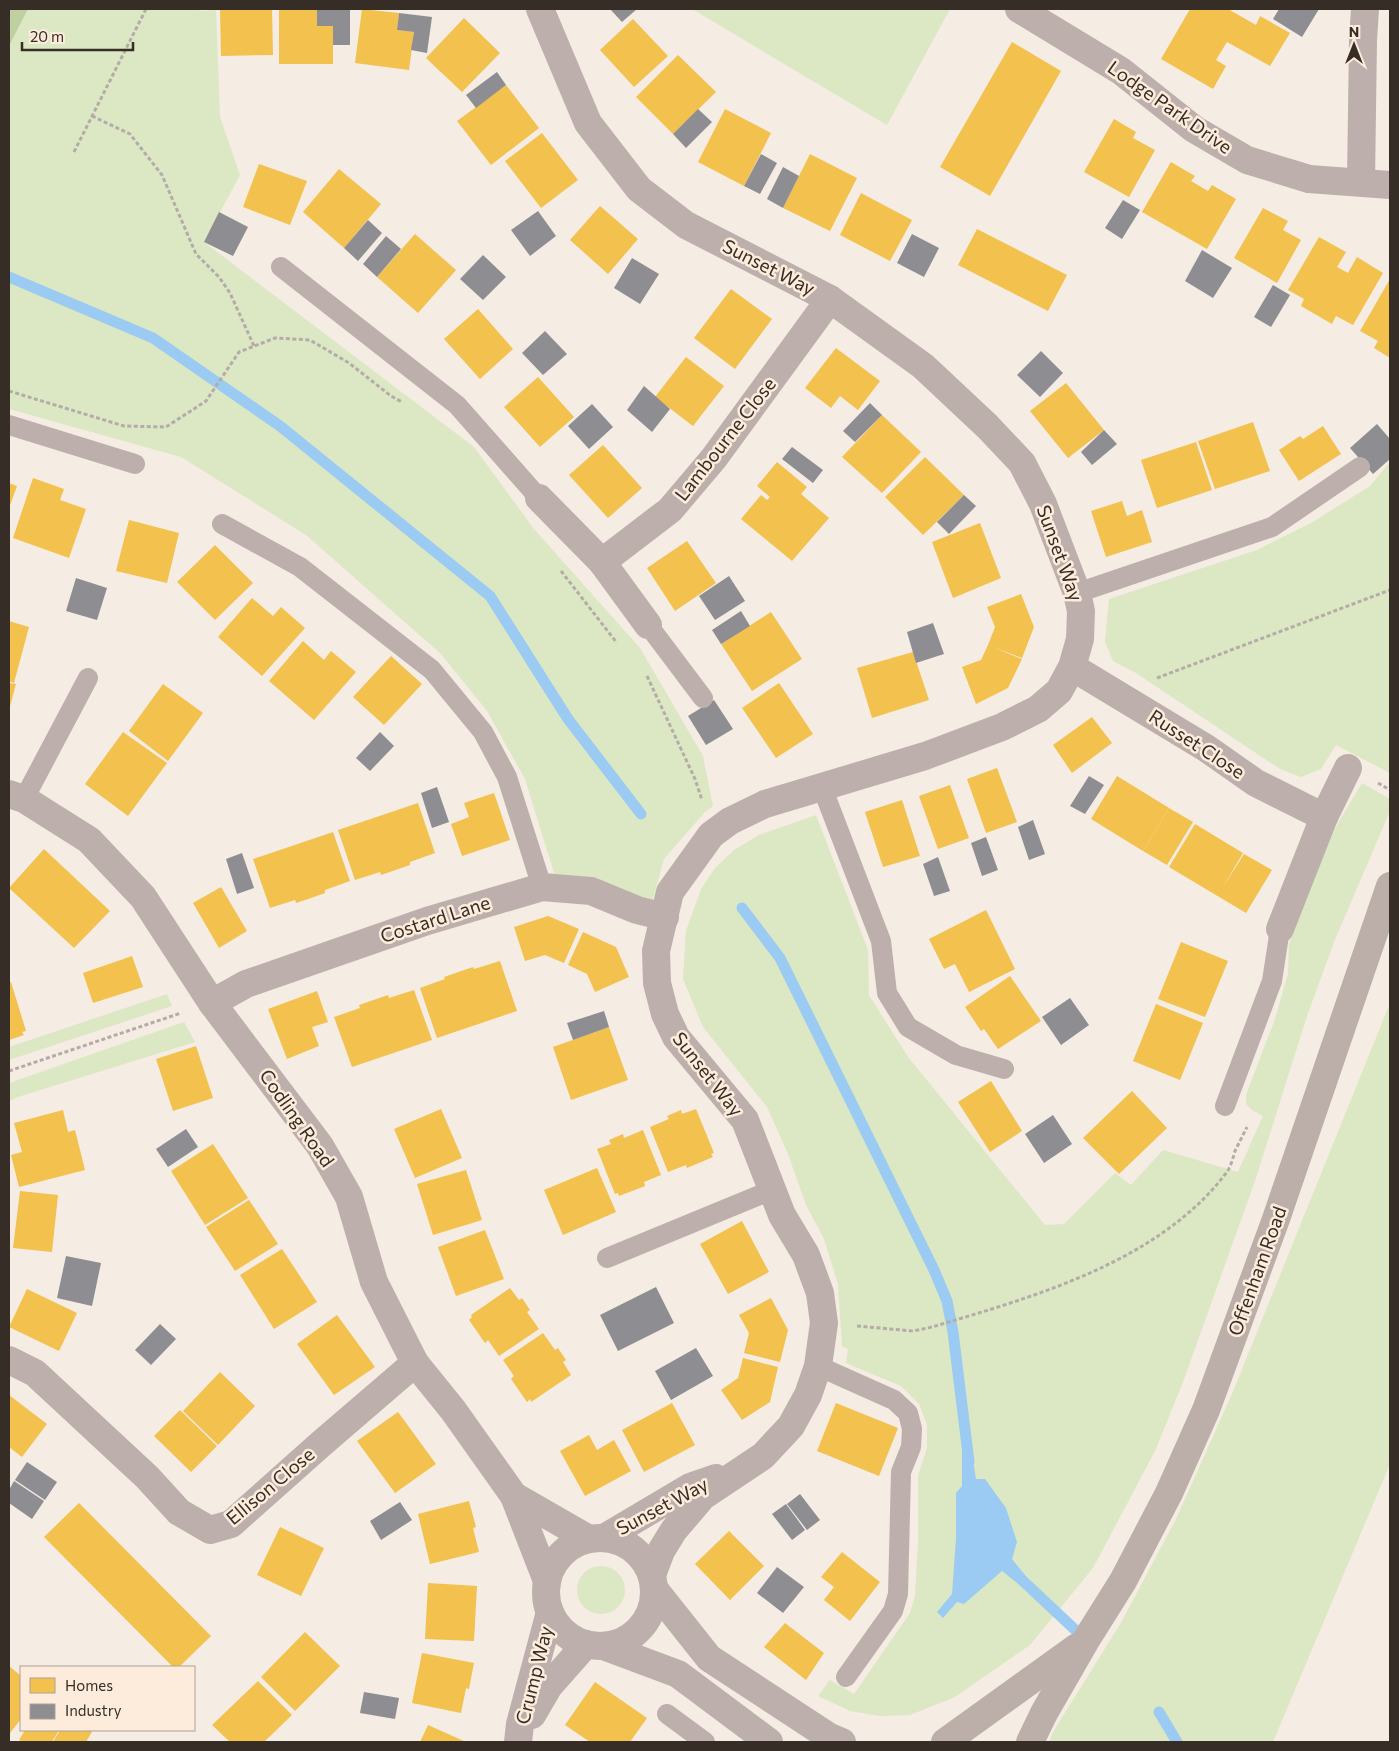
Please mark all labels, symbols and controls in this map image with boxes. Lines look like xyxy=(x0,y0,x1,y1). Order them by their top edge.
scale bar xyxy=(22,20,134,52)
north arrow xyxy=(1329,20,1379,70)
text: N xyxy=(1349,23,1359,40)
text: 20 m xyxy=(30,27,64,45)
street label: Lodge Park Drive xyxy=(1104,55,1237,158)
street label: Sunset Way xyxy=(719,233,819,300)
street label: Lambourne Close xyxy=(669,372,780,505)
street label: Sunset Way xyxy=(1032,502,1089,604)
street label: Russet Close xyxy=(1145,704,1249,783)
street label: Costard Lane xyxy=(377,890,493,947)
street label: Sunset Way xyxy=(668,1027,749,1121)
street label: Codling Road xyxy=(255,1064,340,1171)
street label: Offenham Road xyxy=(1222,1203,1291,1339)
street label: Ellison Close xyxy=(221,1442,318,1529)
street label: Sunset Way xyxy=(612,1472,712,1539)
street label: Crump Way xyxy=(510,1623,557,1726)
legend xyxy=(20,1666,195,1731)
text: Homes xyxy=(65,1676,113,1694)
text: Industry xyxy=(65,1701,122,1719)

